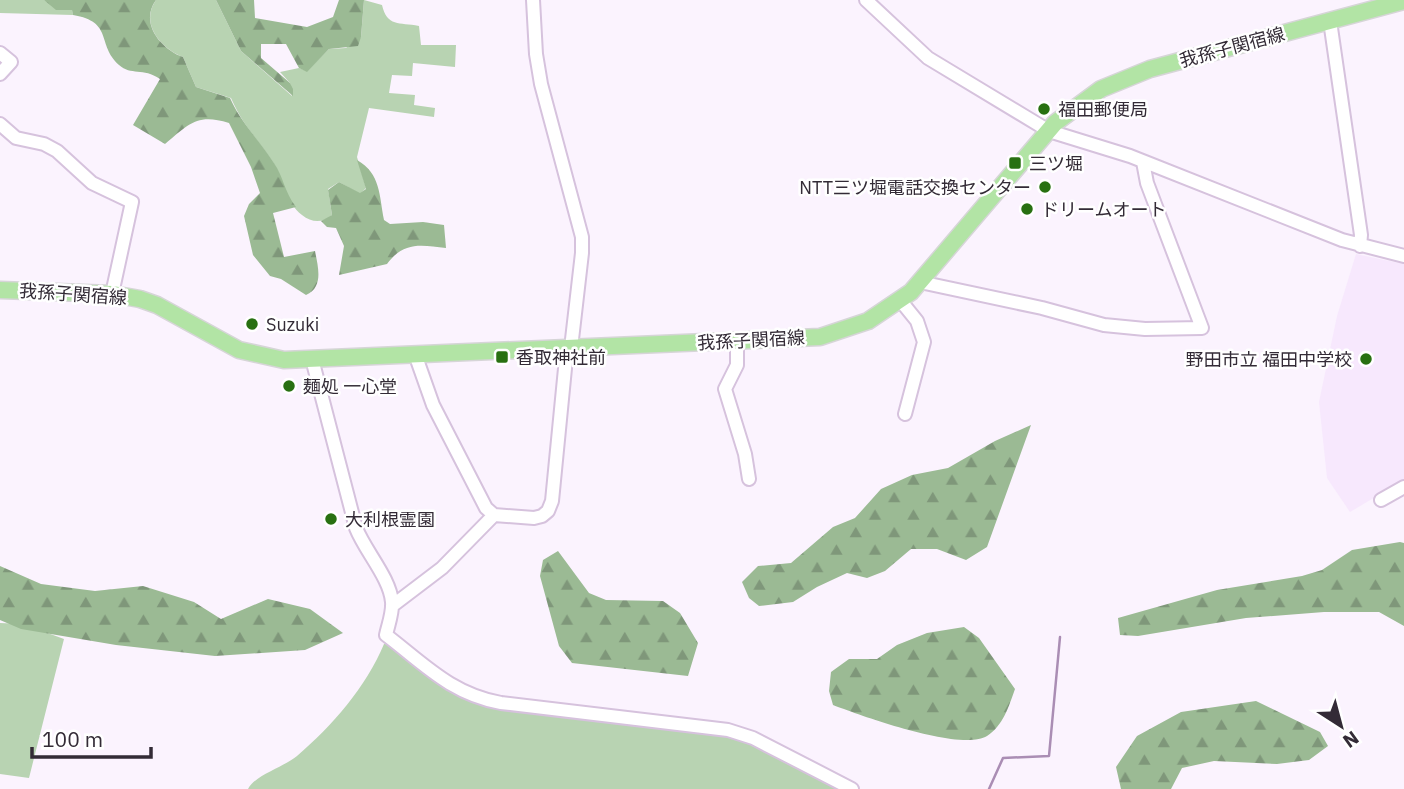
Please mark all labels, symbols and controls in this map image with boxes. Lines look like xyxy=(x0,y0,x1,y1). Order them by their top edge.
street label: 我孫子関宿線 xyxy=(1177,22,1287,72)
place label: 福田郵便局 xyxy=(1058,98,1148,121)
marker: 福田郵便局 xyxy=(1036,101,1052,117)
place label: 三ツ堀 xyxy=(1029,152,1083,175)
marker: 三ツ堀 xyxy=(1007,155,1023,171)
place label: NTT三ツ堀電話交換センター xyxy=(799,176,1031,199)
marker: NTT三ツ堀電話交換センター xyxy=(1037,179,1053,195)
place label: ドリームオート xyxy=(1041,198,1166,221)
marker: ドリームオート xyxy=(1019,201,1035,217)
street label: 我孫子関宿線 xyxy=(18,279,128,309)
place label: Suzuki xyxy=(266,313,319,336)
marker: Suzuki xyxy=(244,316,260,332)
street label: 我孫子関宿線 xyxy=(696,326,806,354)
place label: 香取神社前 xyxy=(516,346,606,369)
place label: 野田市立 福田中学校 xyxy=(1186,348,1352,371)
marker: 香取神社前 xyxy=(494,349,510,365)
marker: 野田市立 福田中学校 xyxy=(1358,351,1374,367)
place label: 麺処 一心堂 xyxy=(303,375,397,398)
marker: 麺処 一心堂 xyxy=(281,378,297,394)
place label: 大利根霊園 xyxy=(345,508,435,531)
marker: 大利根霊園 xyxy=(323,511,339,527)
north arrow xyxy=(1306,691,1376,761)
scale bar xyxy=(32,716,150,760)
text: 100 m xyxy=(42,725,103,753)
text: N xyxy=(1338,726,1364,754)

